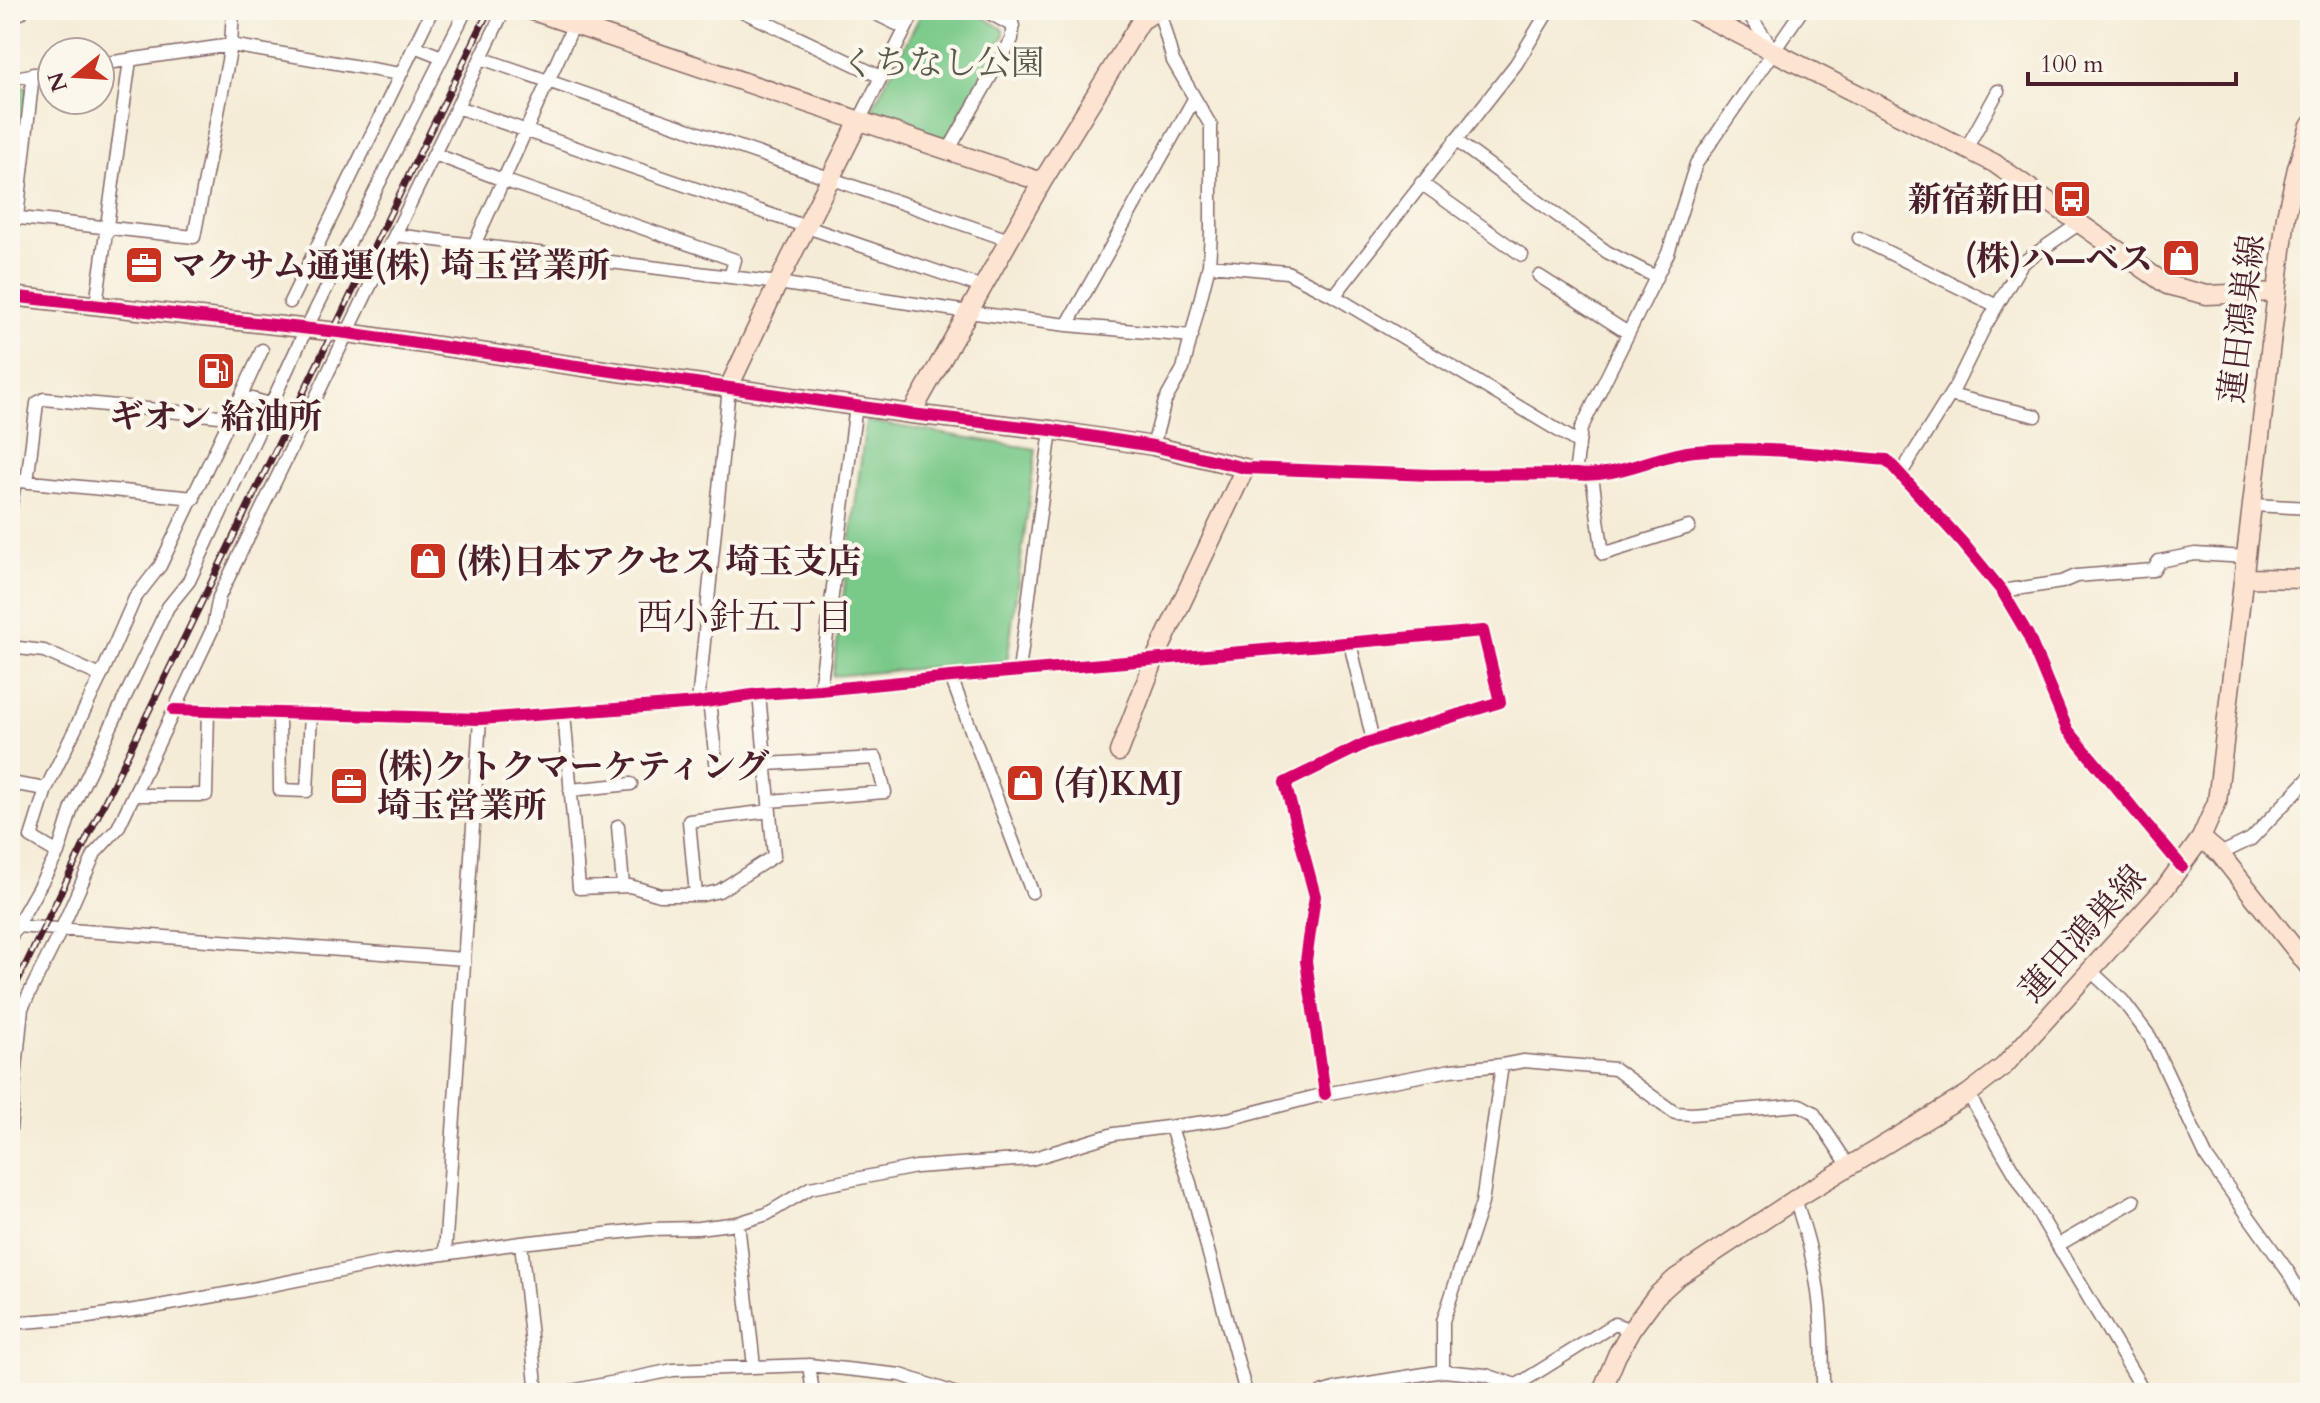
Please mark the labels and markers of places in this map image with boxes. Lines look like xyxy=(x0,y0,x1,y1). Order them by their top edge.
place label: 新宿新田 xyxy=(1908,177,2044,223)
bus stop icon: 新宿新田 xyxy=(2051,178,2093,220)
place label: (株)ハ―ベス xyxy=(1965,236,2153,282)
shop icon: (株)ハ―ベス xyxy=(2160,237,2202,279)
place label: マクサム通運(株) 埼玉営業所 xyxy=(172,243,611,289)
office icon: マクサム通運(株) 埼玉営業所 xyxy=(123,244,165,286)
fuel station icon: ギオン 給油所 xyxy=(195,350,237,392)
place label: ギオン 給油所 xyxy=(109,394,323,440)
place label: (株)日本アクセス 埼玉支店 xyxy=(456,539,861,585)
shop icon: (株)日本アクセス 埼玉支店 xyxy=(407,540,449,582)
place label: (株)クトクマーケティング 埼玉営業所 xyxy=(377,744,769,829)
place label: (有)KMJ xyxy=(1053,761,1184,807)
shop icon: (有)KMJ xyxy=(1004,762,1046,804)
office icon: (株)クトクマーケティング 埼玉営業所 xyxy=(328,765,370,807)

